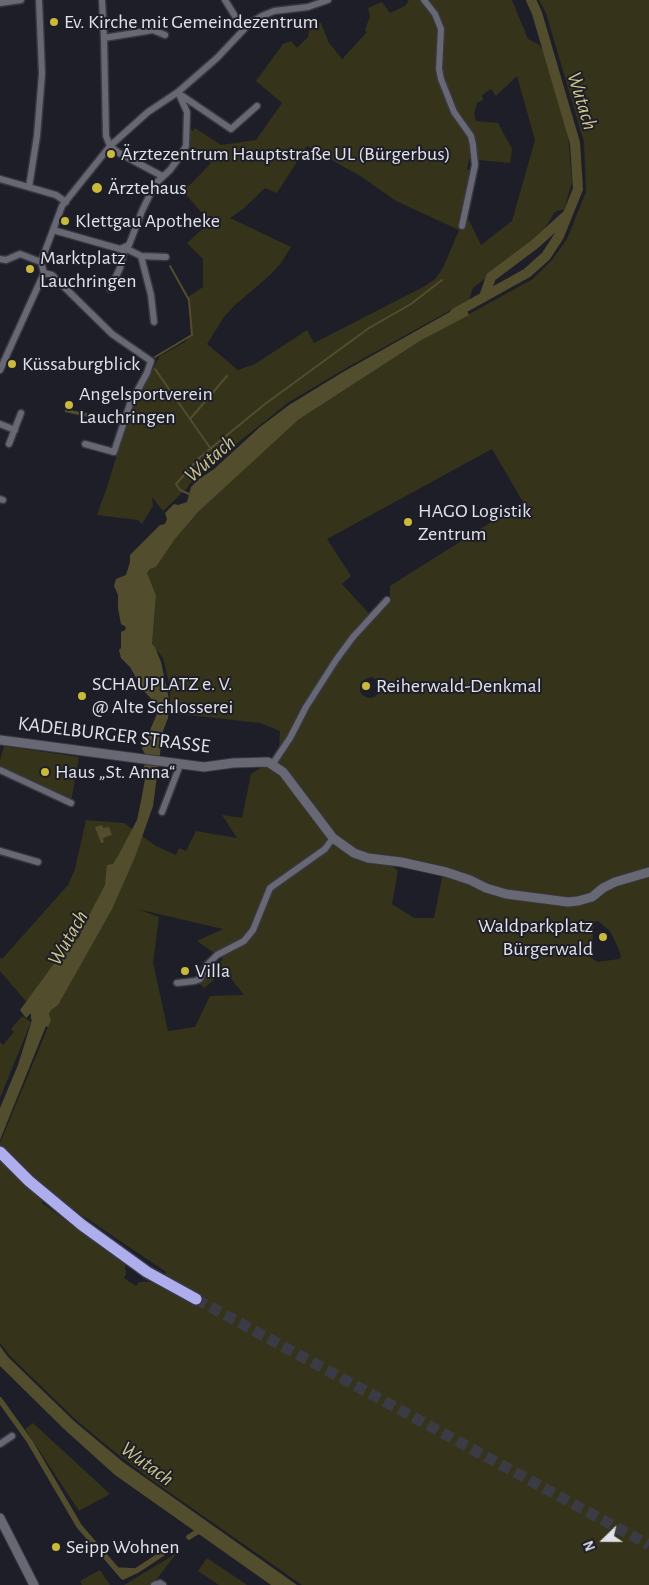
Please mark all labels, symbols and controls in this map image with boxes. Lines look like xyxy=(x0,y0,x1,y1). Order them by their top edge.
place label: Ev. Kirche mit Gemeindezentrum xyxy=(64,10,318,34)
marker: Ev. Kirche mit Gemeindezentrum xyxy=(48,16,60,28)
water label: Wutach xyxy=(561,69,603,133)
place label: Ärztezentrum Hauptstraße UL (Bürgerbus) xyxy=(121,142,451,166)
marker: Ärztezentrum Hauptstraße UL (Bürgerbus) xyxy=(105,148,117,160)
place label: Ärztehaus xyxy=(108,176,187,200)
marker: Ärztehaus xyxy=(90,181,104,195)
place label: Klettgau Apotheke xyxy=(75,209,220,233)
marker: Klettgau Apotheke xyxy=(59,215,71,227)
place label: Marktplatz Lauchringen xyxy=(40,246,137,293)
marker: Marktplatz Lauchringen xyxy=(24,263,36,275)
place label: Küssaburgblick xyxy=(22,352,140,376)
marker: Küssaburgblick xyxy=(6,358,18,370)
place label: Angelsportverein Lauchringen xyxy=(79,382,213,429)
marker: Angelsportverein Lauchringen xyxy=(63,399,75,411)
water label: Wutach xyxy=(179,430,241,488)
place label: HAGO Logistik Zentrum xyxy=(418,499,531,546)
marker: HAGO Logistik Zentrum xyxy=(402,516,414,528)
place label: SCHAUPLATZ e. V. @ Alte Schlosserei xyxy=(92,672,233,719)
place label: Reiherwald-Denkmal xyxy=(376,674,542,698)
marker: Reiherwald-Denkmal xyxy=(360,680,372,692)
marker: SCHAUPLATZ e. V. @ Alte Schlosserei xyxy=(76,690,88,702)
street label: KADELBURGER STRASSE xyxy=(16,711,212,759)
place label: Haus „St. Anna“ xyxy=(55,760,175,784)
marker: Haus „St. Anna“ xyxy=(39,766,51,778)
water label: Wutach xyxy=(42,906,94,970)
place label: Waldparkplatz Bürgerwald xyxy=(478,914,593,961)
marker: Waldparkplatz Bürgerwald xyxy=(597,931,609,943)
place label: Villa xyxy=(195,959,230,983)
marker: Villa xyxy=(179,965,191,977)
water label: Wutach xyxy=(116,1436,178,1492)
north arrow xyxy=(579,1515,629,1565)
place label: Seipp Wohnen xyxy=(66,1535,180,1559)
text: N xyxy=(582,1538,598,1553)
marker: Seipp Wohnen xyxy=(50,1541,62,1553)

